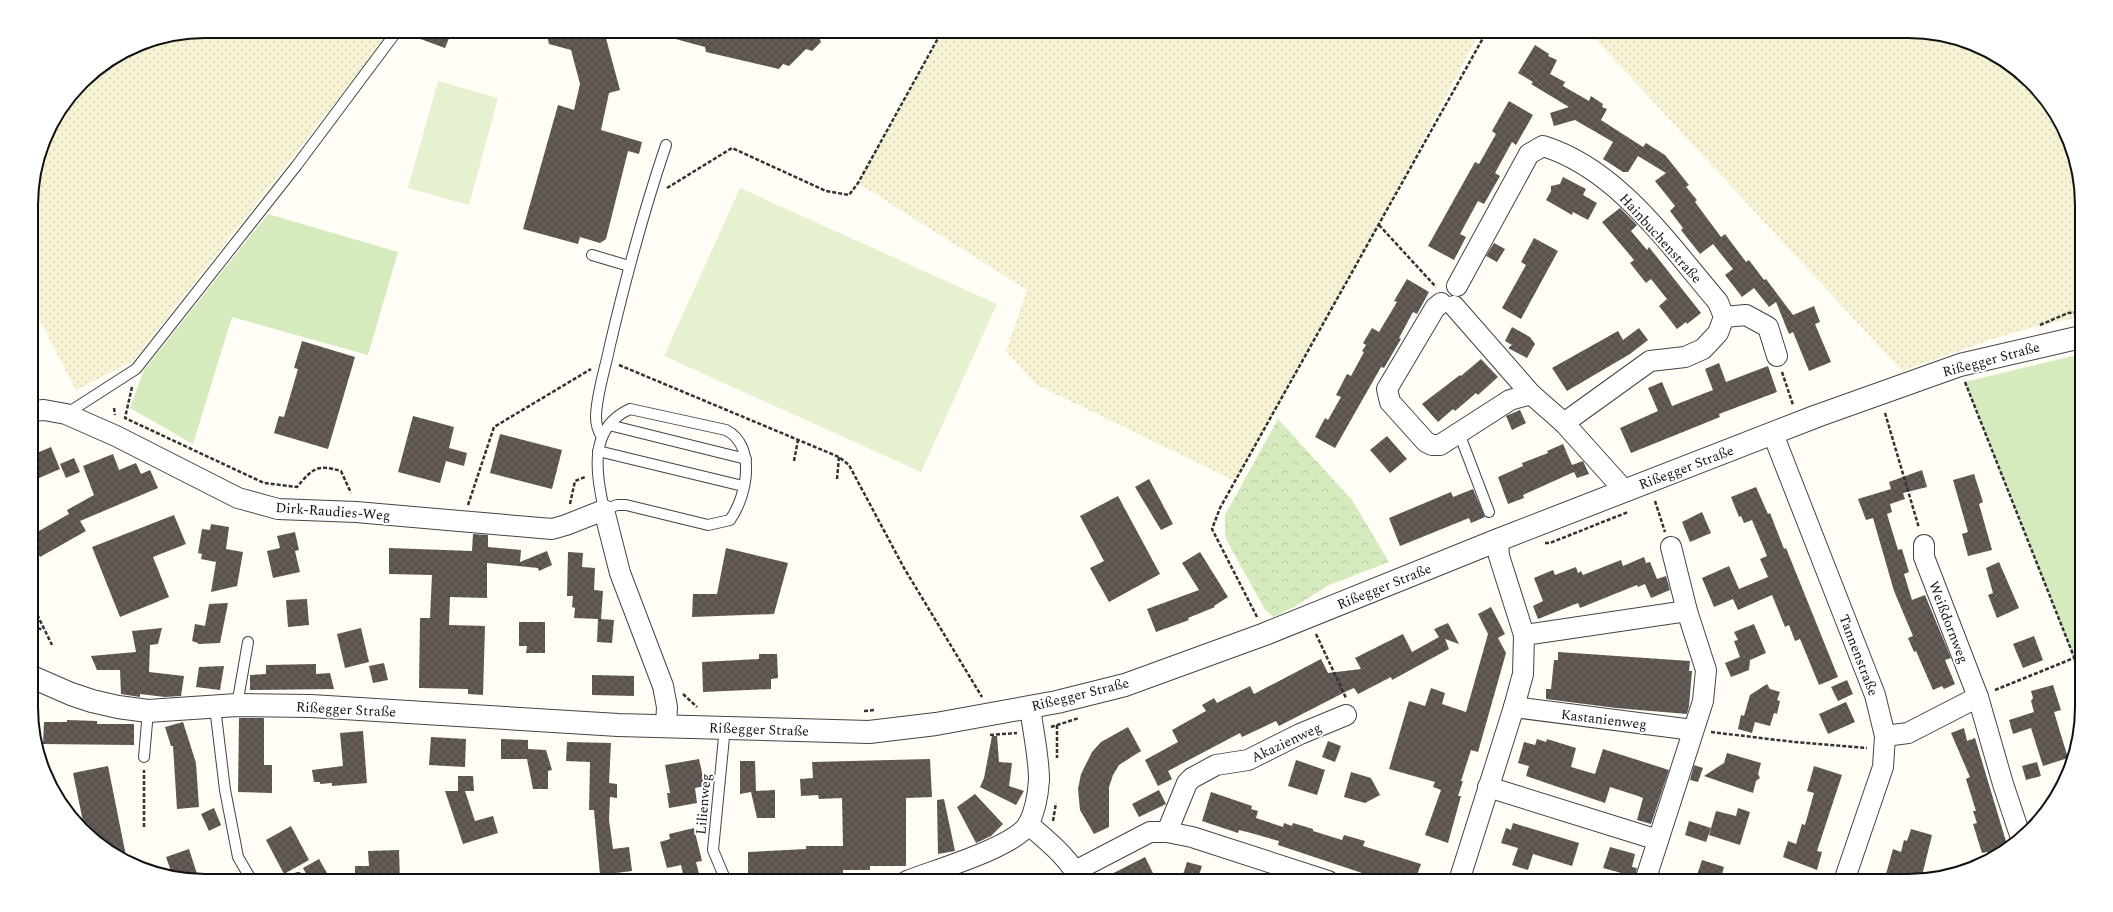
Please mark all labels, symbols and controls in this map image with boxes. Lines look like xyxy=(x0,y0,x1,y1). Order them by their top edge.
street label: Hainbuchenstraße xyxy=(1614,189,1707,288)
street label: Rißegger Straße xyxy=(1940,336,2042,383)
street label: Rißegger Straße xyxy=(1636,440,1737,495)
street label: Dirk-Raudies-Weg xyxy=(275,497,391,526)
street label: Rißegger Straße xyxy=(1334,558,1435,615)
street label: Weißdornweg xyxy=(1923,578,1974,667)
street label: Tannenstraße xyxy=(1833,611,1884,699)
street label: Rißegger Straße xyxy=(1029,672,1131,717)
street label: Rißegger Straße xyxy=(295,696,397,723)
street label: Kastanienweg xyxy=(1560,704,1648,735)
street label: Rißegger Straße xyxy=(709,717,810,742)
street label: Akazienweg xyxy=(1248,717,1325,768)
street label: Lilienweg xyxy=(690,773,717,836)

